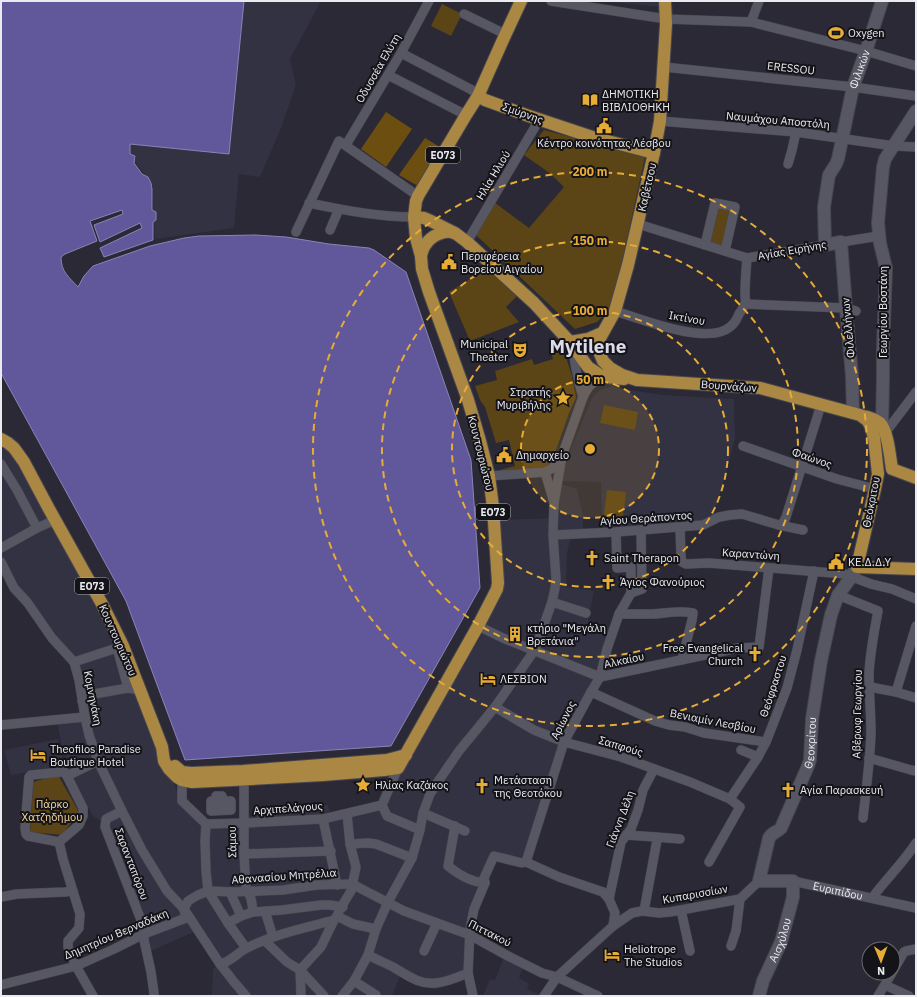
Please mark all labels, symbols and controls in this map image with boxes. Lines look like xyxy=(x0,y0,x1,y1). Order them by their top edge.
sports icon: Oxygen xyxy=(827,24,845,42)
place label: Oxygen xyxy=(848,26,885,40)
street label: Οδυσσέα Ελύτη xyxy=(352,31,404,105)
street label: Φιλικών xyxy=(846,47,873,91)
street label: ERESSOU xyxy=(767,59,815,77)
place label: ΔΗΜΟΤΙΚΗ ΒΙΒΛΙΟΘΗΚΗ xyxy=(602,87,670,114)
library icon: ΔΗΜΟΤΙΚΗ ΒΙΒΛΙΟΘΗΚΗ xyxy=(581,91,599,109)
street label: Σμύρνης xyxy=(501,99,545,127)
street label: Ναυμάχου Αποστόλη xyxy=(725,108,831,132)
public building icon: Κέντρο κοινότητας Λέσβου xyxy=(595,117,613,135)
place label: Κέντρο κοινότητας Λέσβου xyxy=(537,136,671,150)
road number: ΕΟ73 xyxy=(426,147,460,163)
street label: Ηλία Ηλιού xyxy=(473,148,513,202)
street label: Καβέτσου xyxy=(635,161,659,213)
text: 200 m xyxy=(572,164,608,179)
text: 150 m xyxy=(572,233,608,248)
street label: Αγίας Ειρήνης xyxy=(757,237,827,263)
place label: Περιφέρεια Βορείου Αιγαίου xyxy=(461,249,543,276)
public building icon: Περιφέρεια Βορείου Αιγαίου xyxy=(440,253,458,271)
street label: Γεωργίου Βοστάνη xyxy=(876,266,890,358)
street label: Φιλελλήνων xyxy=(838,297,858,359)
text: 100 m xyxy=(572,303,608,318)
street label: Ικτίνου xyxy=(668,308,706,328)
district label: Mytilene xyxy=(550,334,626,358)
place label: Municipal Theater xyxy=(460,337,508,364)
theatre icon: Municipal Theater xyxy=(511,341,529,359)
text: 50 m xyxy=(576,372,604,387)
street label: Βουρνάζων xyxy=(701,377,758,395)
place label: Στρατής Μυριβήλης xyxy=(497,385,551,412)
place icon: Στρατής Μυριβήλης xyxy=(554,389,572,407)
street label: Κουντουριώτου xyxy=(465,414,497,492)
centre of rings xyxy=(583,442,597,456)
street label: Φαώνος xyxy=(790,445,834,471)
public building icon: Δημαρχείο xyxy=(495,446,513,464)
place label: Δημαρχείο xyxy=(516,448,569,462)
street label: Θεόκριτου xyxy=(859,475,883,529)
road number: ΕΟ73 xyxy=(476,504,510,520)
street label: Αγίου Θεράποντος xyxy=(599,508,693,528)
street label: Καραντώνη xyxy=(722,545,780,563)
church icon: Saint Therapon xyxy=(583,549,601,567)
place label: Saint Therapon xyxy=(604,551,679,565)
public building icon: ΚΕ.Δ.Δ.Υ xyxy=(827,553,845,571)
place label: ΚΕ.Δ.Δ.Υ xyxy=(848,555,891,569)
church icon: Άγιος Φανούριος xyxy=(599,573,617,591)
place label: Άγιος Φανούριος xyxy=(620,575,705,589)
road number: ΕΟ73 xyxy=(75,578,109,594)
street label: Κουντουριώτου xyxy=(96,602,140,678)
place label: κτήριο "Μεγάλη Βρετάνια" xyxy=(527,621,606,648)
building icon: κτήριο "Μεγάλη Βρετάνια" xyxy=(506,625,524,643)
place label: Free Evangelical Church xyxy=(663,641,743,668)
church icon: Free Evangelical Church xyxy=(746,645,764,663)
street label: Αλκαίου xyxy=(602,649,646,671)
street label: Θεόφραστου xyxy=(756,653,790,719)
street label: Κομνηνάκη xyxy=(81,669,105,727)
street label: Αβέρωφ Γεωργίου xyxy=(849,669,865,759)
hotel icon: ΛΕΣΒΙΟΝ xyxy=(479,670,497,688)
place label: ΛΕΣΒΙΟΝ xyxy=(500,672,547,686)
street label: Αρίωνος xyxy=(547,698,579,742)
street label: Βενιαμίν Λεσβίου xyxy=(669,706,757,736)
street label: Θεοκρίτου xyxy=(801,717,819,771)
street label: Σαπφούς xyxy=(597,733,645,759)
place label: Theofilos Paradise Boutique Hotel xyxy=(50,742,141,769)
hotel icon: Theofilos Paradise Boutique Hotel xyxy=(29,746,47,764)
place label: Μετάσταση της Θεοτόκου xyxy=(494,773,562,800)
place icon: Ηλίας Καζάκος xyxy=(354,776,372,794)
church icon: Μετάσταση της Θεοτόκου xyxy=(473,777,491,795)
place label: Ηλίας Καζάκος xyxy=(375,778,448,792)
church icon: Αγία Παρασκευή xyxy=(779,781,797,799)
place label: Αγία Παρασκευή xyxy=(800,783,883,797)
street label: Γιάννη Δέλη xyxy=(603,788,637,850)
park label: Πάρκο Χατζηδήμου xyxy=(22,797,82,824)
street label: Αρχιπελάγους xyxy=(253,799,323,817)
street label: Σαρανταπόρου xyxy=(112,826,152,902)
street label: Σάμου xyxy=(225,826,239,858)
street label: Αθανασίου Μητρέλια xyxy=(231,865,337,887)
street label: Ευριπίδου xyxy=(812,879,864,903)
street label: Κυπαρισσίων xyxy=(661,881,729,907)
street label: Δημητρίου Βερναδάκη xyxy=(62,906,170,962)
street label: Πιττακού xyxy=(466,916,514,950)
street label: Αισχύλου xyxy=(766,916,794,964)
north arrow xyxy=(861,941,901,981)
place label: Heliotrope The Studios xyxy=(624,942,682,969)
hotel icon: Heliotrope The Studios xyxy=(603,946,621,964)
text: N xyxy=(877,964,885,978)

